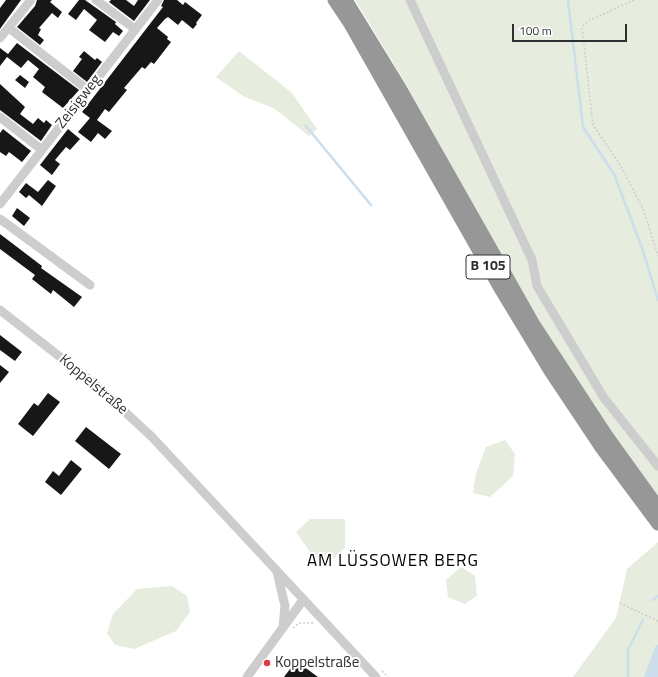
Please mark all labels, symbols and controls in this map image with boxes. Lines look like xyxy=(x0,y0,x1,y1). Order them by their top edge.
scale bar xyxy=(514,16,629,42)
text: 100 m xyxy=(519,21,552,40)
street label: Zeisigweg xyxy=(52,71,106,133)
road number: B 105 xyxy=(466,255,510,279)
street label: Koppelstraße xyxy=(55,351,131,419)
district label: AM LÜSSOWER BERG xyxy=(307,552,479,572)
place label: Koppelstraße xyxy=(275,654,359,672)
marker: Koppelstraße xyxy=(262,658,272,668)

